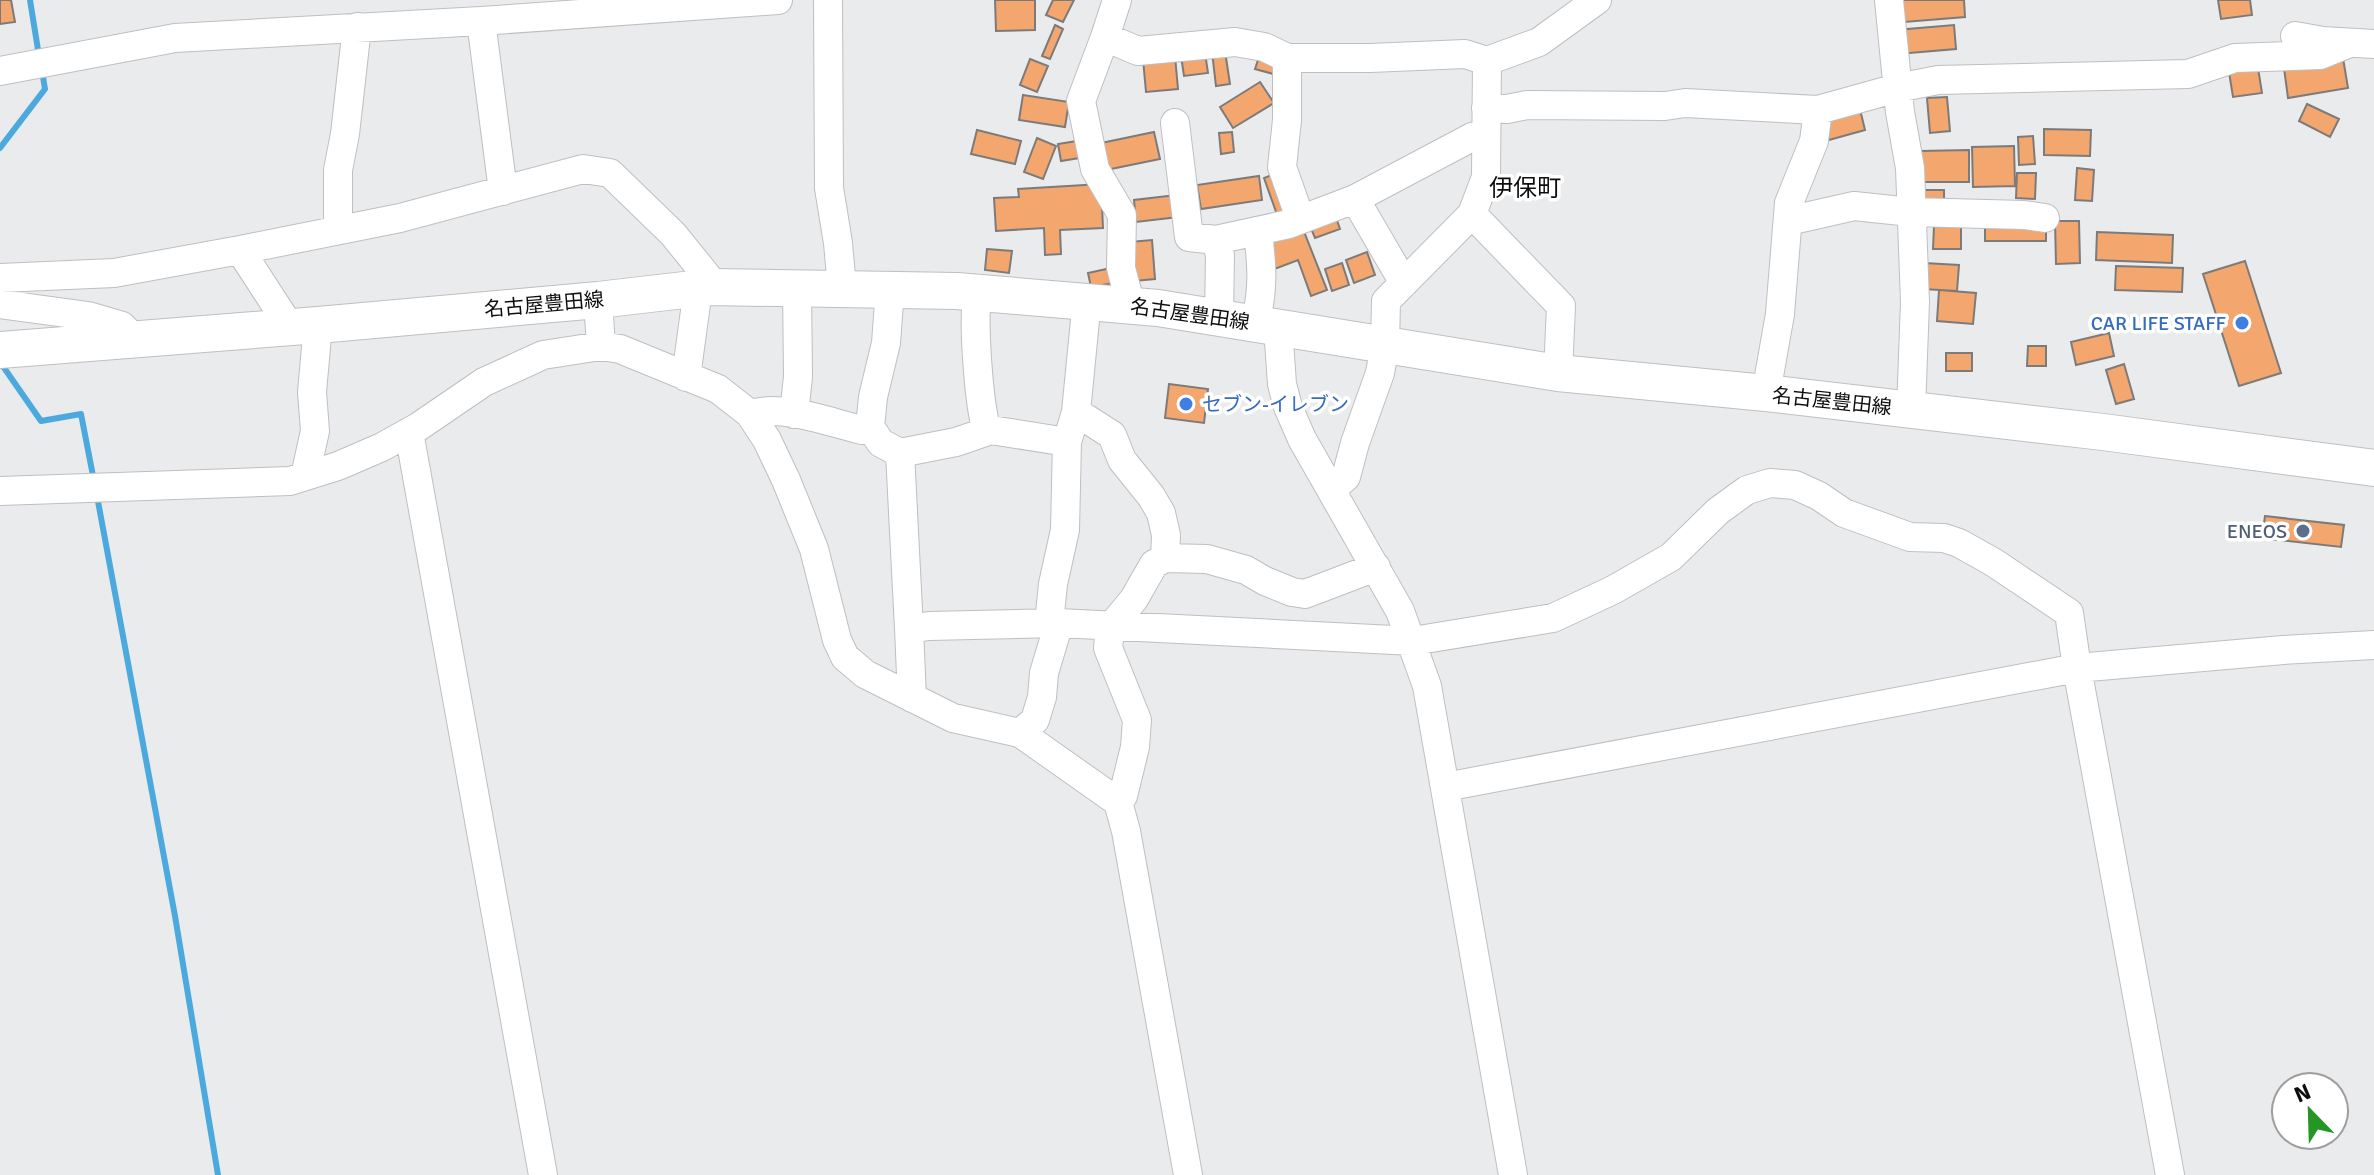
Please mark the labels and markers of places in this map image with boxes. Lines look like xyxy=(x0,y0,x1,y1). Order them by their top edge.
place label: CAR LIFE STAFF xyxy=(2091,311,2226,336)
marker: CAR LIFE STAFF xyxy=(2233,314,2251,332)
place label: セブン-イレブン xyxy=(1202,392,1349,417)
marker: セブン-イレブン xyxy=(1177,395,1195,413)
place label: ENEOS xyxy=(2227,519,2287,544)
marker: ENEOS xyxy=(2294,522,2312,540)

